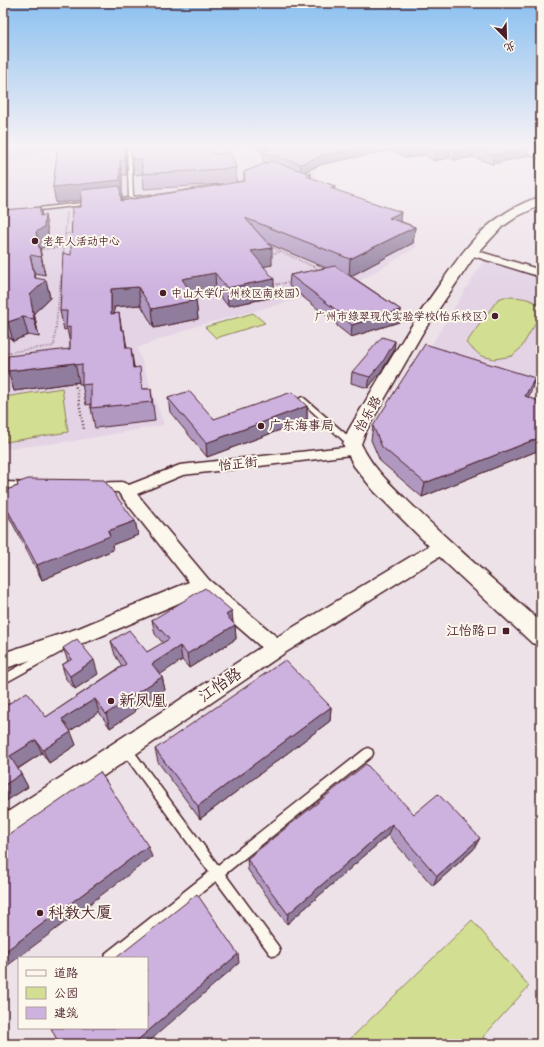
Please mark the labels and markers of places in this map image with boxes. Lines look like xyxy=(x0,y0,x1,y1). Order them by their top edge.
place label: 老年人活动中心 xyxy=(43,234,120,249)
marker: 老年人活动中心 xyxy=(30,236,40,246)
place label: 中山大学(广州校区南校园) xyxy=(171,286,299,301)
marker: 中山大学(广州校区南校园) xyxy=(158,288,168,298)
place label: 广州市绿翠现代实验学校(怡乐校区) xyxy=(315,309,487,324)
marker: 广州市绿翠现代实验学校(怡乐校区) xyxy=(490,311,500,321)
place label: 广东海事局 xyxy=(269,417,334,435)
marker: 广东海事局 xyxy=(256,421,266,431)
place label: 江怡路口 xyxy=(446,622,498,640)
marker: 江怡路口 xyxy=(501,626,511,636)
place label: 新凤凰 xyxy=(119,690,167,712)
marker: 新凤凰 xyxy=(106,696,116,706)
place label: 科教大厦 xyxy=(48,902,112,924)
marker: 科教大厦 xyxy=(35,908,45,918)

